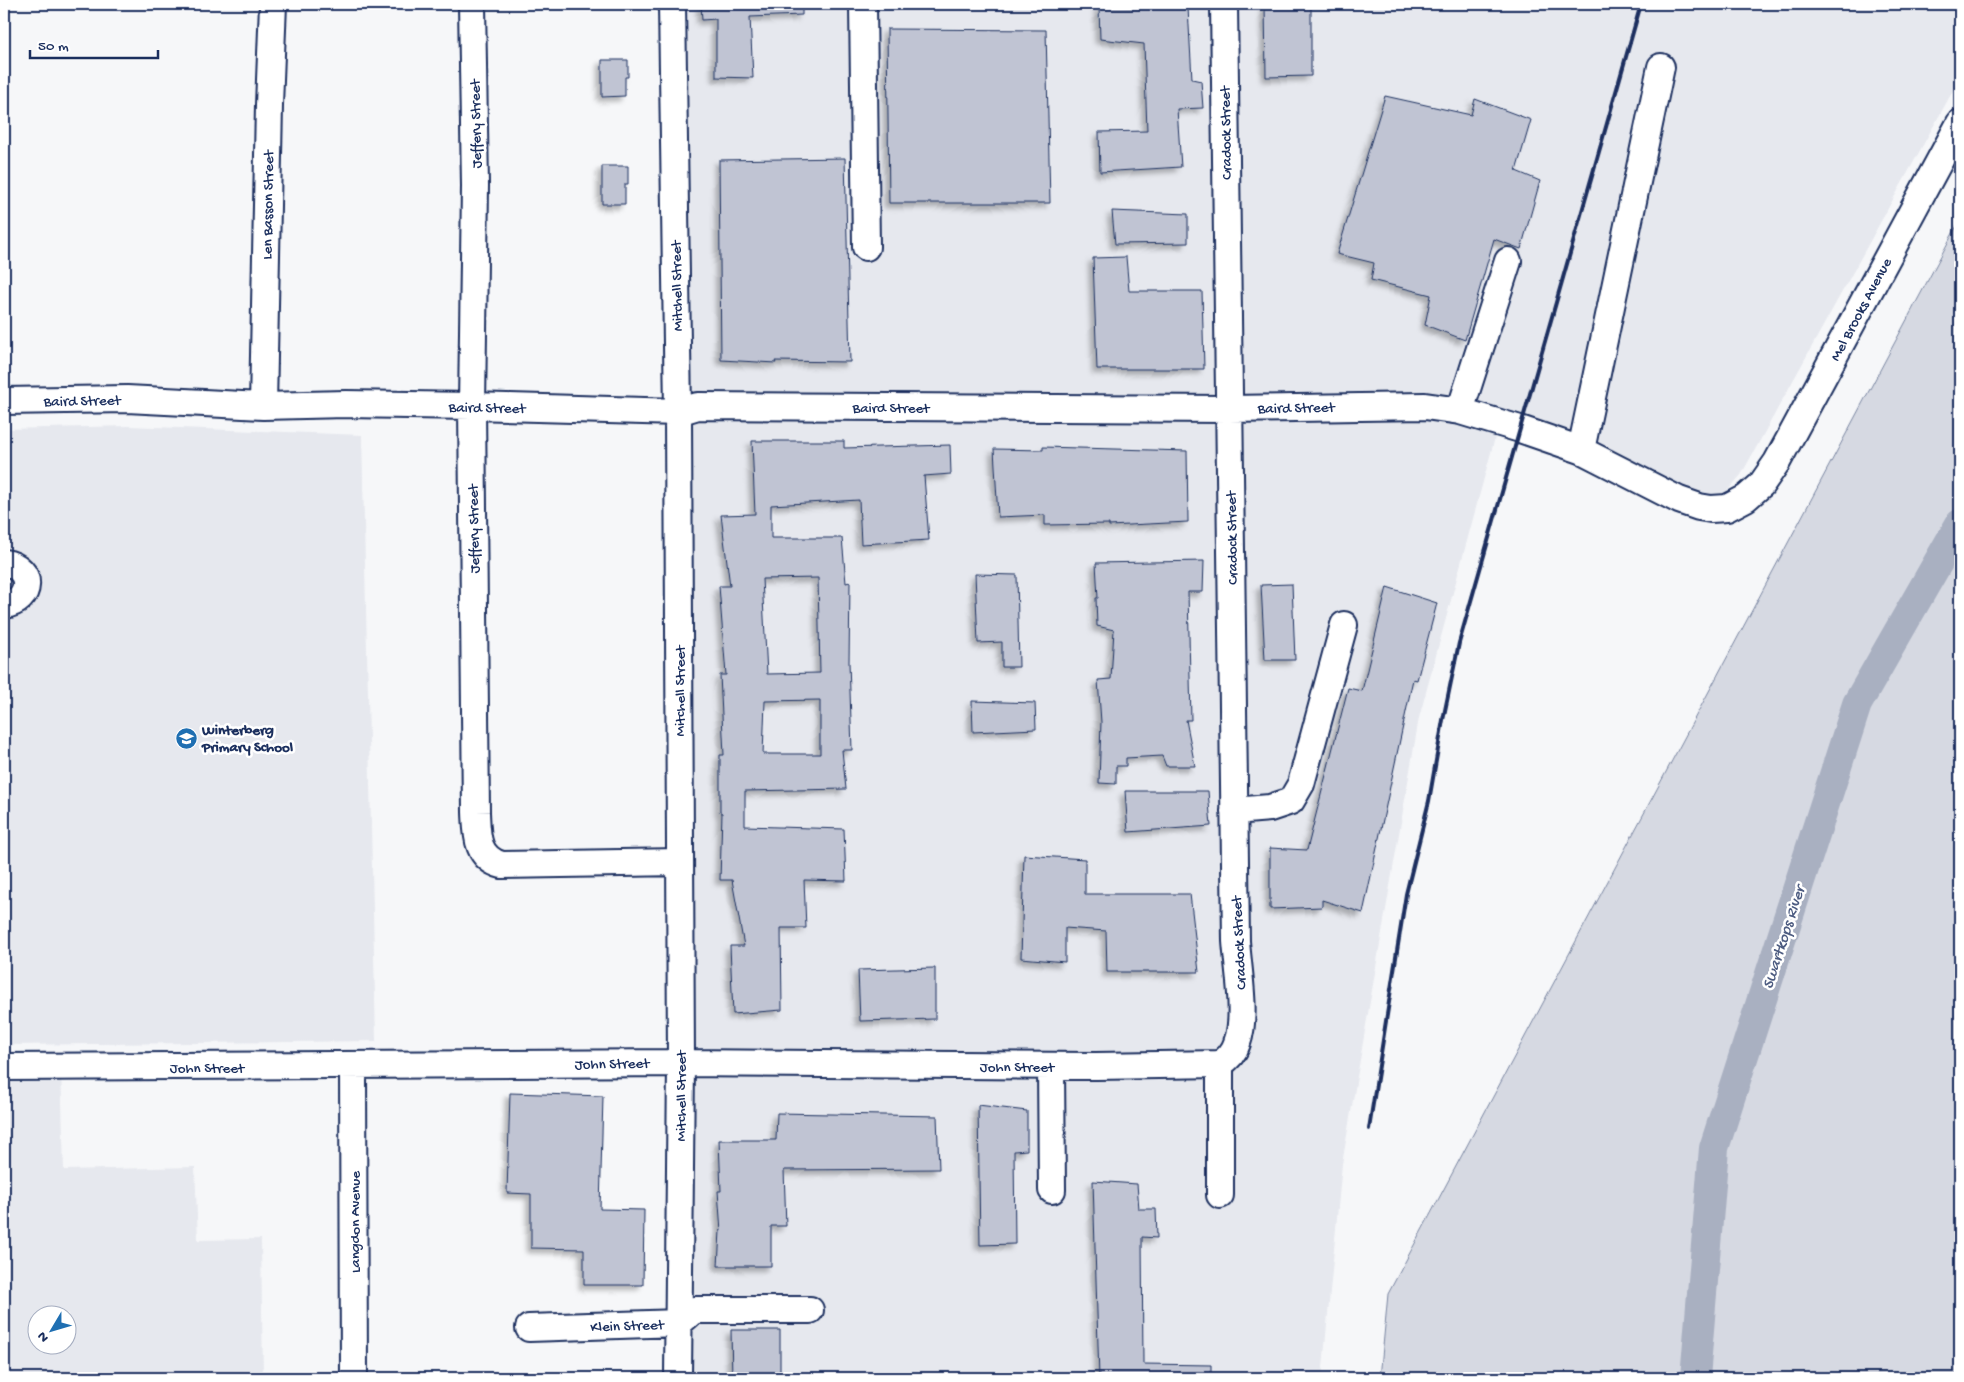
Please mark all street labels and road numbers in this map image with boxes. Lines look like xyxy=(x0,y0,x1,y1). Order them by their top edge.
street label: Jeffery Street xyxy=(467,78,487,169)
street label: Cradock Street xyxy=(1217,84,1237,180)
street label: Len Basson Street xyxy=(259,148,279,260)
street label: Mitchell Street xyxy=(668,239,688,332)
street label: Mel Brooks Avenue xyxy=(1827,255,1897,365)
street label: Baird Street xyxy=(42,392,123,412)
street label: Baird Street xyxy=(447,399,527,419)
street label: Baird Street xyxy=(1256,399,1337,419)
street label: Baird Street xyxy=(852,400,931,418)
street label: Jeffery Street xyxy=(465,483,485,574)
street label: Cradock Street xyxy=(1223,489,1243,585)
street label: Mitchell Street xyxy=(672,644,690,736)
street label: Cradock Street xyxy=(1228,894,1251,990)
street label: Mitchell Street xyxy=(673,1049,691,1141)
street label: John Street xyxy=(575,1055,651,1075)
street label: John Street xyxy=(980,1059,1056,1077)
street label: John Street xyxy=(170,1060,246,1078)
street label: Langdon Avenue xyxy=(347,1171,365,1273)
street label: Klein Street xyxy=(590,1317,666,1337)

